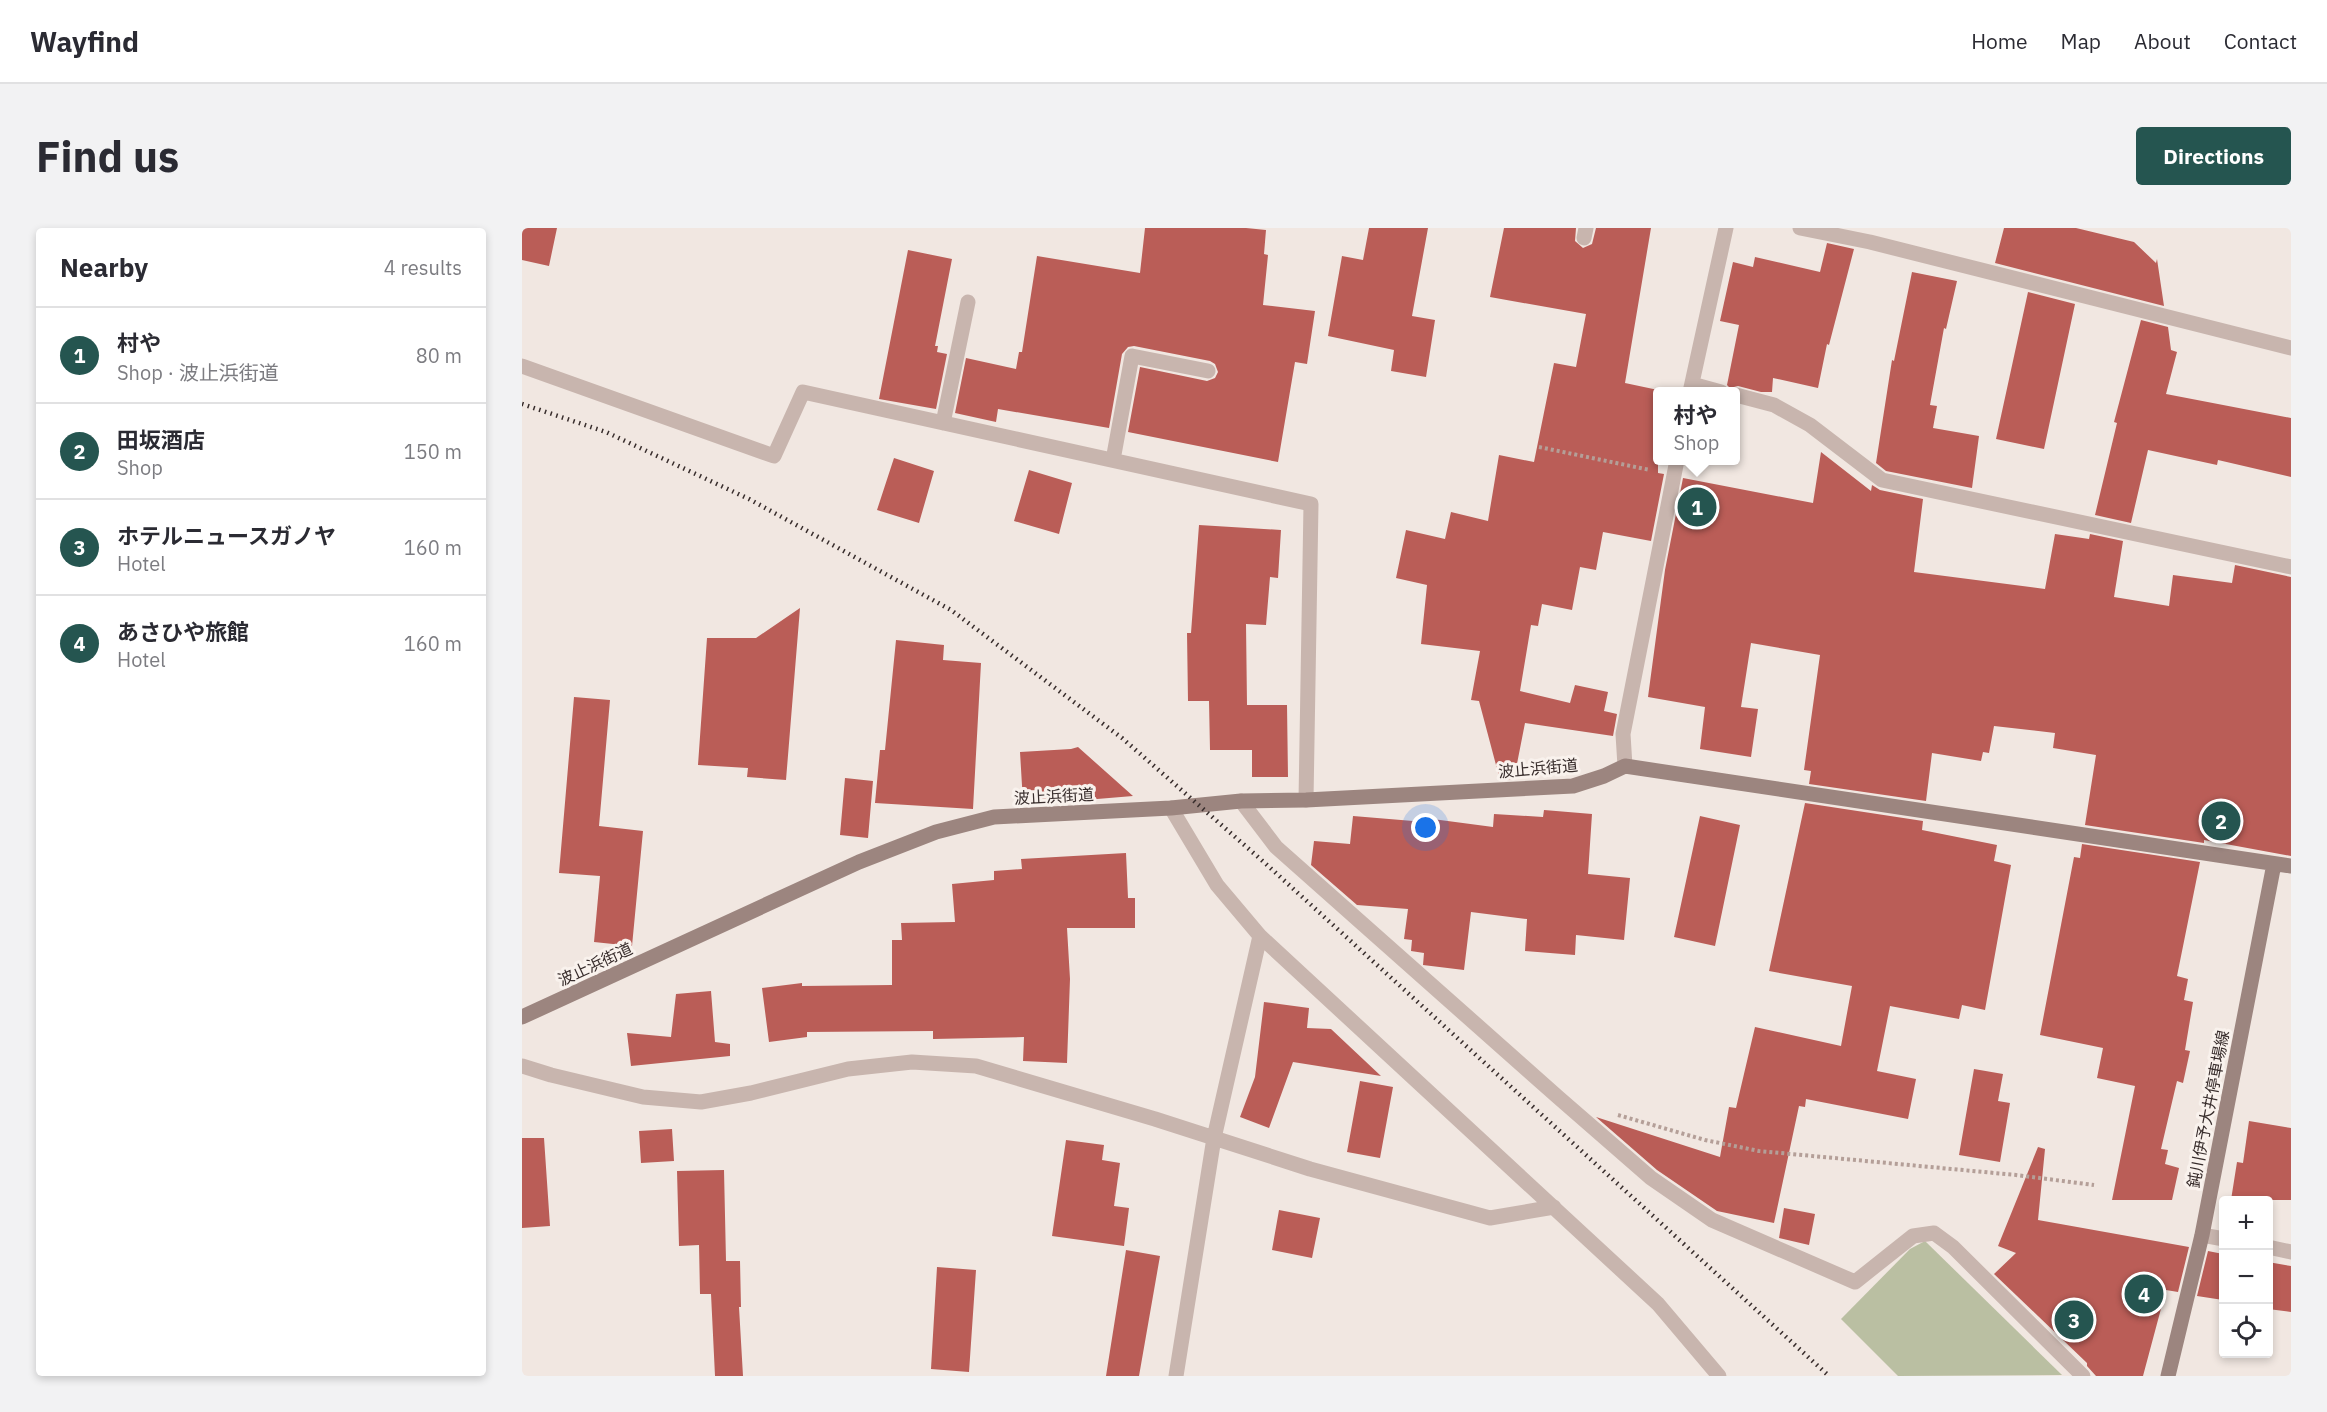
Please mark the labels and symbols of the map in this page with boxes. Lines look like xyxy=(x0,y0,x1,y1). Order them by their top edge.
pin: 1 xyxy=(1678,484,1716,530)
street label: 波止浜街道 xyxy=(1497,755,1579,781)
street label: 波止浜街道 xyxy=(1014,784,1094,808)
pin: 2 xyxy=(2202,798,2240,844)
your location xyxy=(1411,813,1440,842)
street label: 波止浜街道 xyxy=(555,938,635,990)
street label: 鈍川伊予大井停車場線 xyxy=(2183,1029,2233,1189)
pin: 4 xyxy=(2124,1272,2164,1316)
pin: 3 xyxy=(2054,1298,2094,1342)

